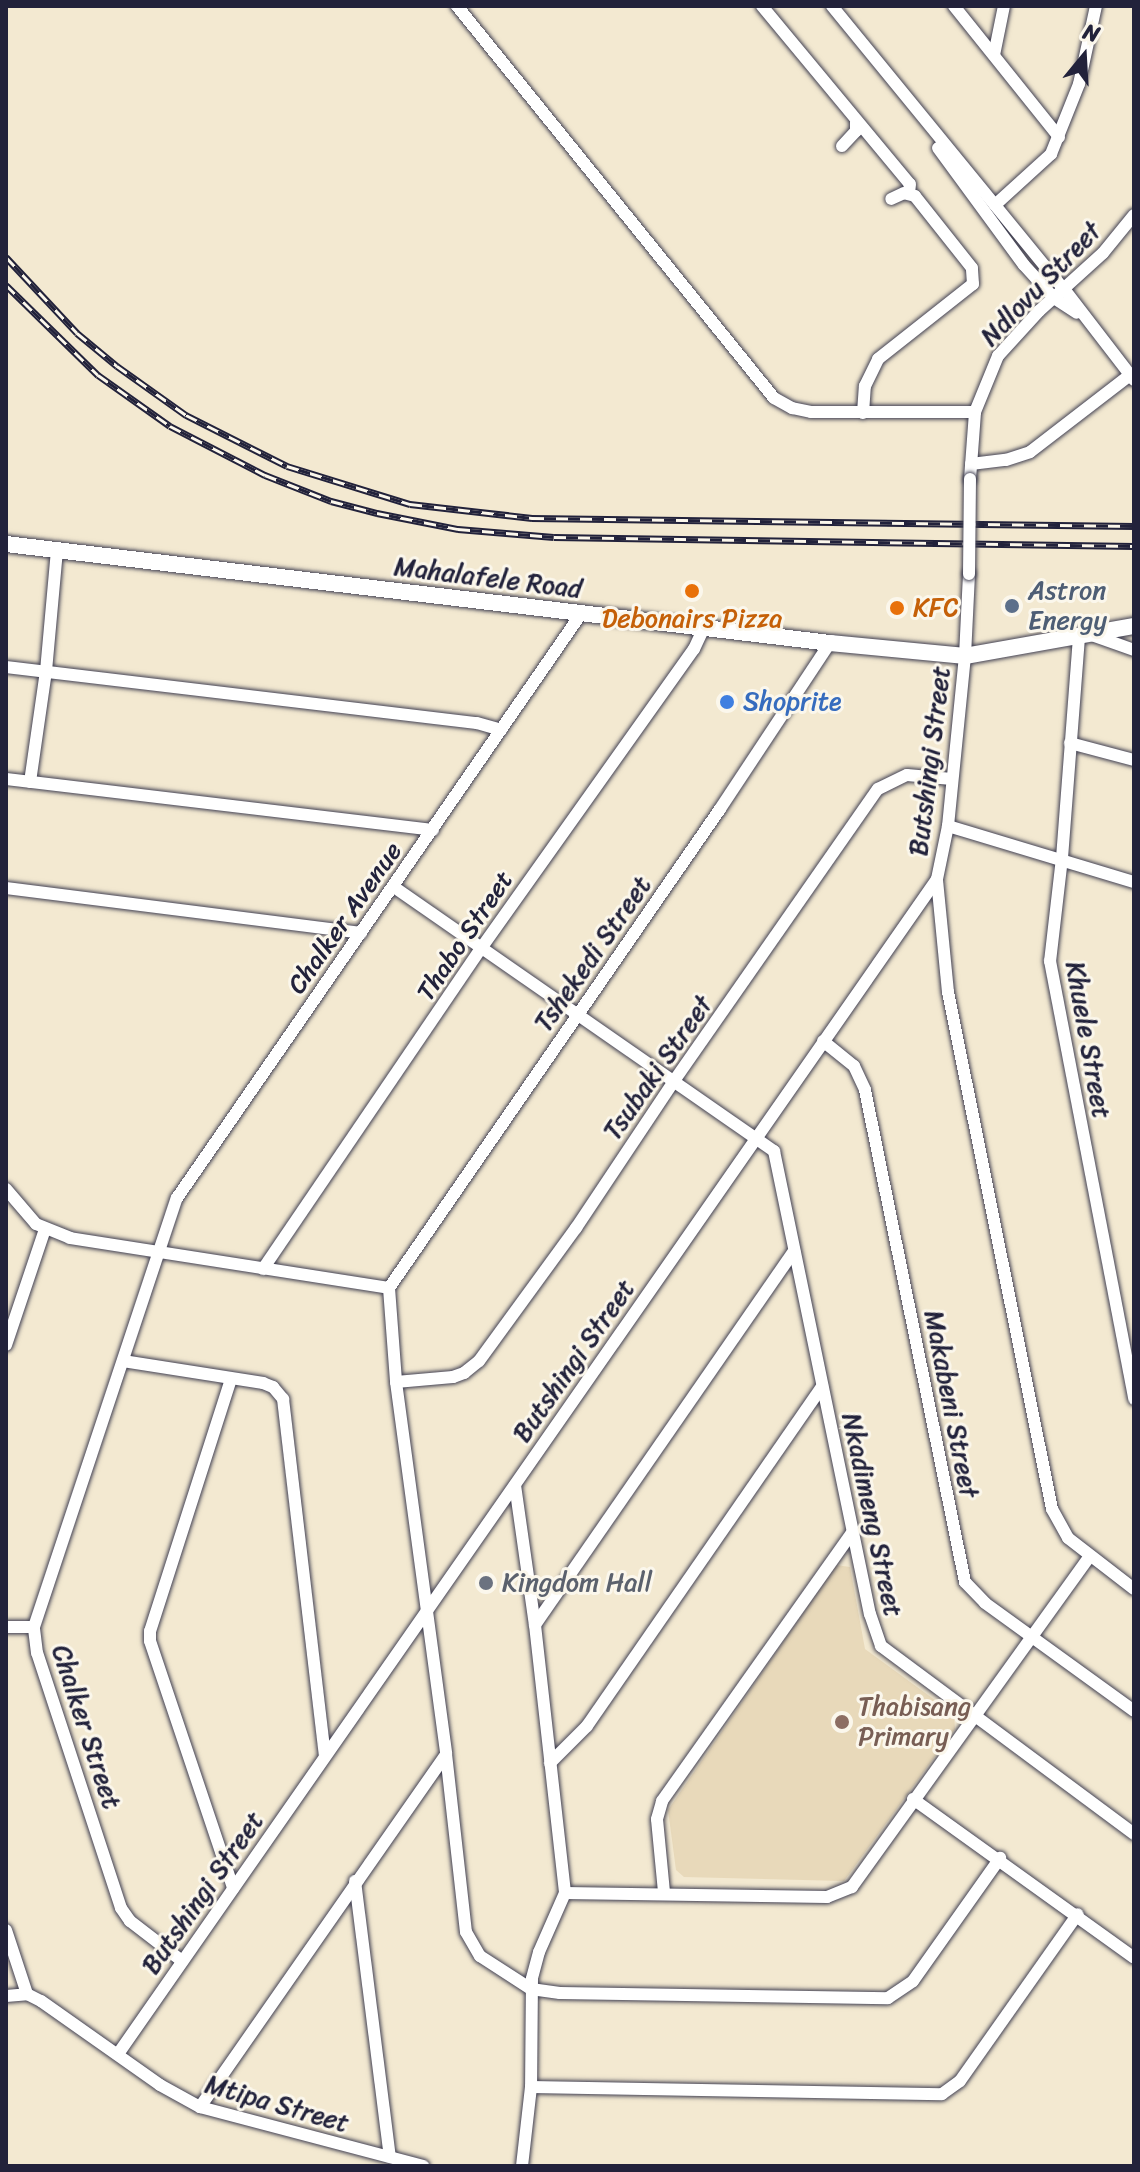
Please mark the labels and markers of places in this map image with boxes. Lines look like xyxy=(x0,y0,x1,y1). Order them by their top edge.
place label: Astron Energy xyxy=(1028,575,1107,636)
marker: Debonairs Pizza xyxy=(683,582,701,600)
place label: KFC xyxy=(913,592,959,624)
marker: Astron Energy xyxy=(1003,597,1021,615)
marker: KFC xyxy=(888,599,906,617)
place label: Debonairs Pizza xyxy=(602,603,782,635)
place label: Shoprite xyxy=(743,686,842,718)
marker: Shoprite xyxy=(718,693,736,711)
place label: Kingdom Hall xyxy=(502,1567,652,1599)
marker: Kingdom Hall xyxy=(477,1574,495,1592)
place label: Thabisang Primary xyxy=(858,1691,971,1752)
marker: Thabisang Primary xyxy=(833,1713,851,1731)

